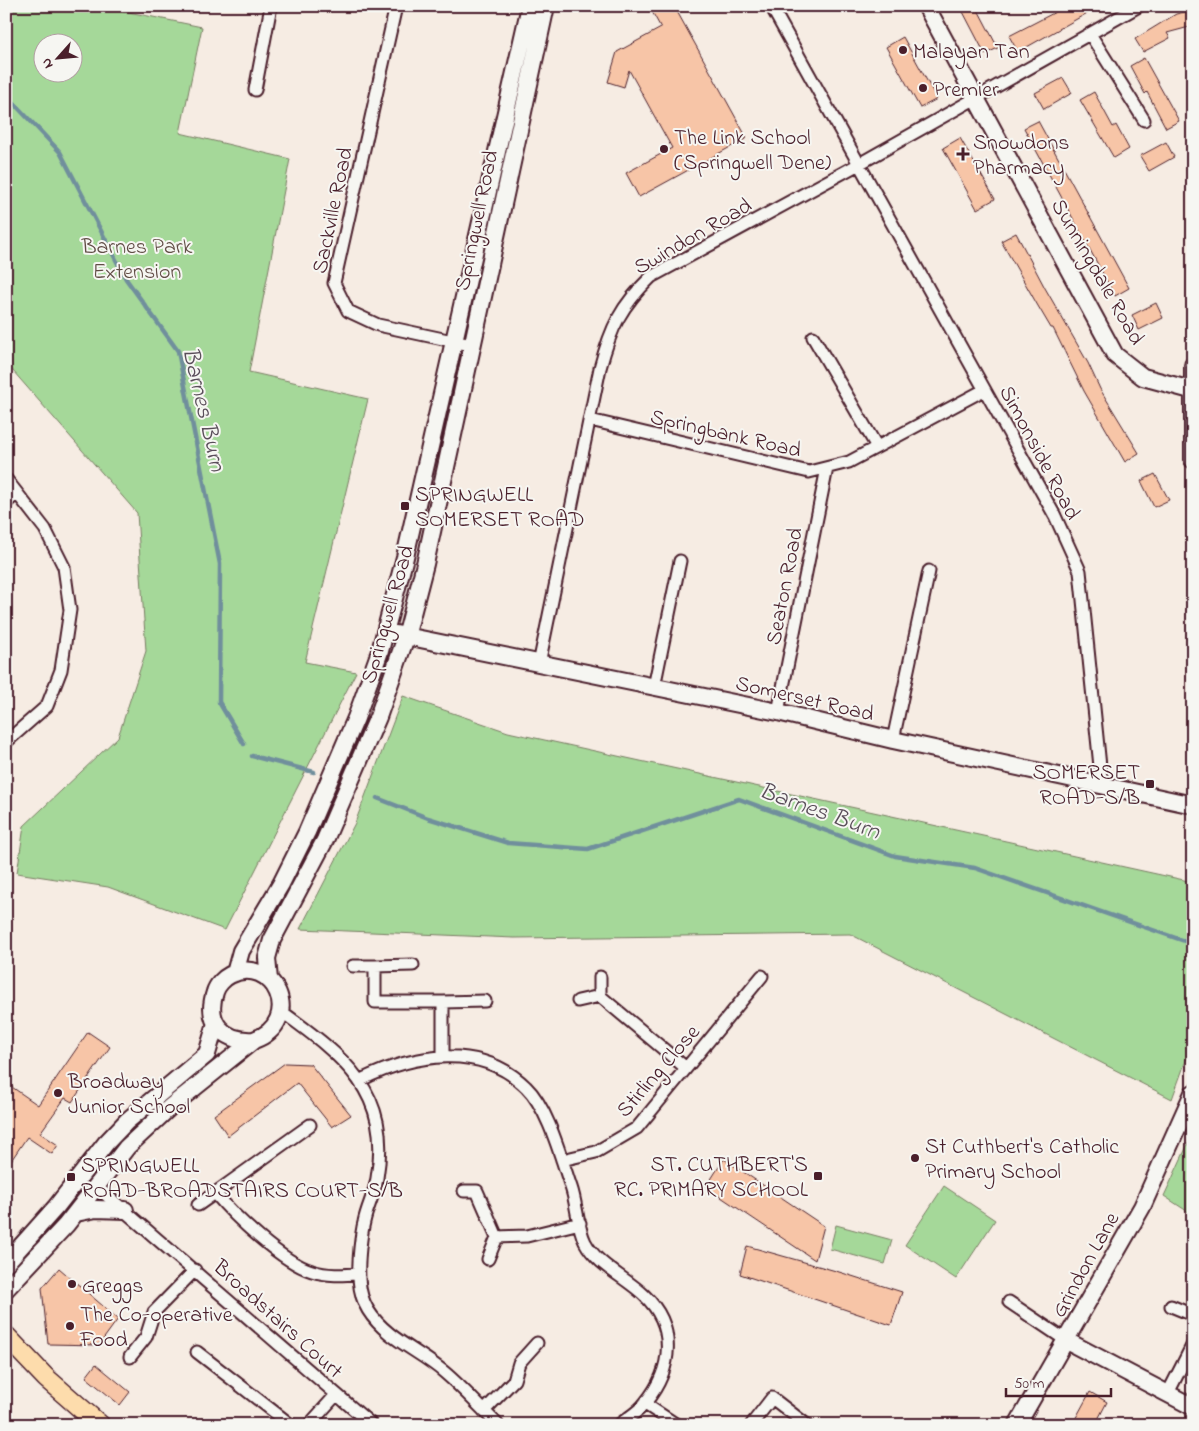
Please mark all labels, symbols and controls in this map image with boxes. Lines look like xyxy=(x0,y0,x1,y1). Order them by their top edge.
north arrow xyxy=(32,32,82,82)
place label: Malayan Tan xyxy=(913,37,1030,70)
marker: Malayan Tan xyxy=(897,44,909,56)
text: N xyxy=(36,54,59,72)
place label: Premier xyxy=(933,75,999,107)
marker: Premier xyxy=(917,82,929,94)
place label: The Link School (Springwell Dene) xyxy=(674,123,831,181)
place label: Snowdons Pharmacy xyxy=(973,128,1069,186)
marker: The Link School (Springwell Dene) xyxy=(658,143,670,155)
street label: Sackville Road xyxy=(305,144,363,277)
street label: Springwell Road xyxy=(447,148,509,294)
marker: Snowdons Pharmacy xyxy=(957,148,969,160)
street label: Swindon Road xyxy=(629,191,758,284)
street label: Sunningdale Road xyxy=(1041,193,1151,352)
park label: Barnes Park Extension xyxy=(81,232,193,289)
water label: Barnes Burn xyxy=(171,344,234,476)
street label: Simonside Road xyxy=(989,380,1087,526)
street label: Springbank Road xyxy=(646,402,804,469)
place label: SPRINGWELL SOMERSET ROAD xyxy=(415,480,585,537)
marker: SPRINGWELL SOMERSET ROAD xyxy=(399,500,411,512)
street label: Seaton Road xyxy=(759,525,813,648)
street label: Springwell Road xyxy=(354,542,425,688)
street label: Somerset Road xyxy=(732,668,877,731)
place label: SOMERSET ROAD-S/B xyxy=(1033,758,1140,815)
water label: Barnes Burn xyxy=(754,774,886,851)
marker: SOMERSET ROAD-S/B xyxy=(1144,778,1156,790)
street label: Stirling Close xyxy=(610,1018,710,1126)
place label: Broadway Junior School xyxy=(67,1067,190,1124)
marker: Broadway Junior School xyxy=(52,1087,64,1099)
place label: St Cuthbert's Catholic Primary School xyxy=(925,1132,1119,1190)
place label: ST. CUTHBERT'S RC. PRIMARY SCHOOL xyxy=(614,1150,809,1207)
place label: SPRINGWELL ROAD-BROADSTAIRS COURT-S/B xyxy=(81,1151,403,1208)
marker: St Cuthbert's Catholic Primary School xyxy=(909,1152,921,1164)
marker: ST. CUTHBERT'S RC. PRIMARY SCHOOL xyxy=(812,1170,824,1182)
marker: SPRINGWELL ROAD-BROADSTAIRS COURT-S/B xyxy=(65,1171,77,1183)
street label: Grindon Lane xyxy=(1044,1207,1129,1324)
street label: Broadstairs Court xyxy=(204,1252,350,1388)
place label: Greggs xyxy=(82,1271,143,1304)
marker: Greggs xyxy=(66,1278,78,1290)
place label: The Co-operative Food xyxy=(79,1300,233,1357)
marker: The Co-operative Food xyxy=(64,1320,76,1332)
scale bar xyxy=(1006,1366,1112,1398)
text: 50 m xyxy=(1014,1373,1045,1395)

